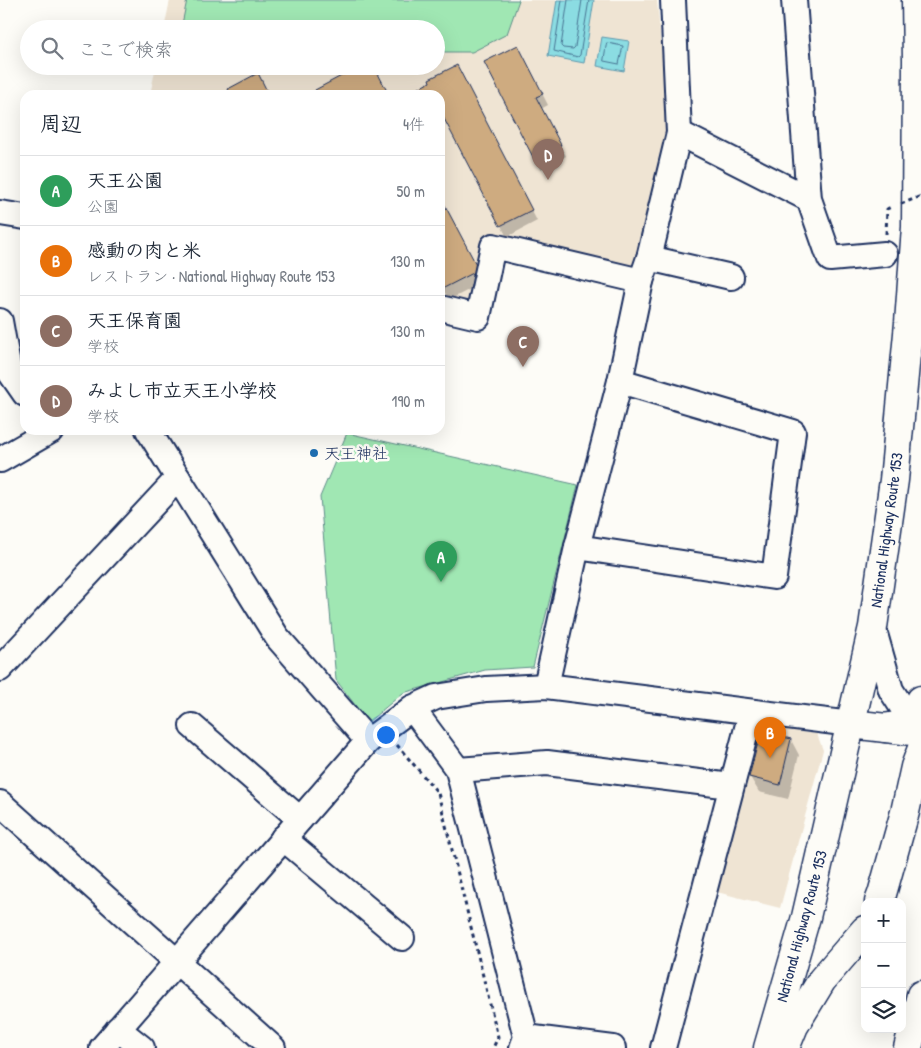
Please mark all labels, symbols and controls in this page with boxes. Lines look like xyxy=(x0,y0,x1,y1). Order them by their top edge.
search box xyxy=(20,20,445,75)
icon: search xyxy=(38,34,66,62)
text: ここで検索 xyxy=(78,36,173,62)
text: 周辺 xyxy=(40,109,82,138)
text: 4件 xyxy=(403,113,425,135)
pin: D xyxy=(532,139,564,180)
text: 天王公園 xyxy=(87,167,163,193)
text: A xyxy=(52,180,60,202)
text: 50 m xyxy=(397,180,425,202)
text: 公園 xyxy=(87,195,119,217)
text: 感動の肉と米 xyxy=(87,237,201,263)
text: B xyxy=(52,250,60,272)
text: 130 m xyxy=(390,250,425,272)
text: レストラン · National Highway Route 153 xyxy=(87,265,335,287)
text: 天王保育園 xyxy=(87,307,182,333)
text: C xyxy=(52,320,60,342)
text: 130 m xyxy=(390,320,425,342)
pin: C xyxy=(507,326,539,367)
text: 学校 xyxy=(87,335,119,357)
text: みよし市立天王小学校 xyxy=(87,377,277,403)
text: D xyxy=(52,390,60,412)
text: 190 m xyxy=(392,390,425,412)
text: 学校 xyxy=(87,405,119,427)
place label: 天王神社 xyxy=(324,442,388,464)
marker: 天王神社 xyxy=(308,447,320,459)
street label: National Highway Route 153 xyxy=(864,451,908,609)
pin: A xyxy=(425,541,457,582)
pin: B xyxy=(754,717,786,758)
your location xyxy=(373,722,399,748)
street label: National Highway Route 153 xyxy=(770,848,832,1004)
map controls xyxy=(861,898,906,1033)
button: + xyxy=(861,898,906,943)
button: − xyxy=(861,943,906,988)
button: layers xyxy=(861,988,906,1033)

